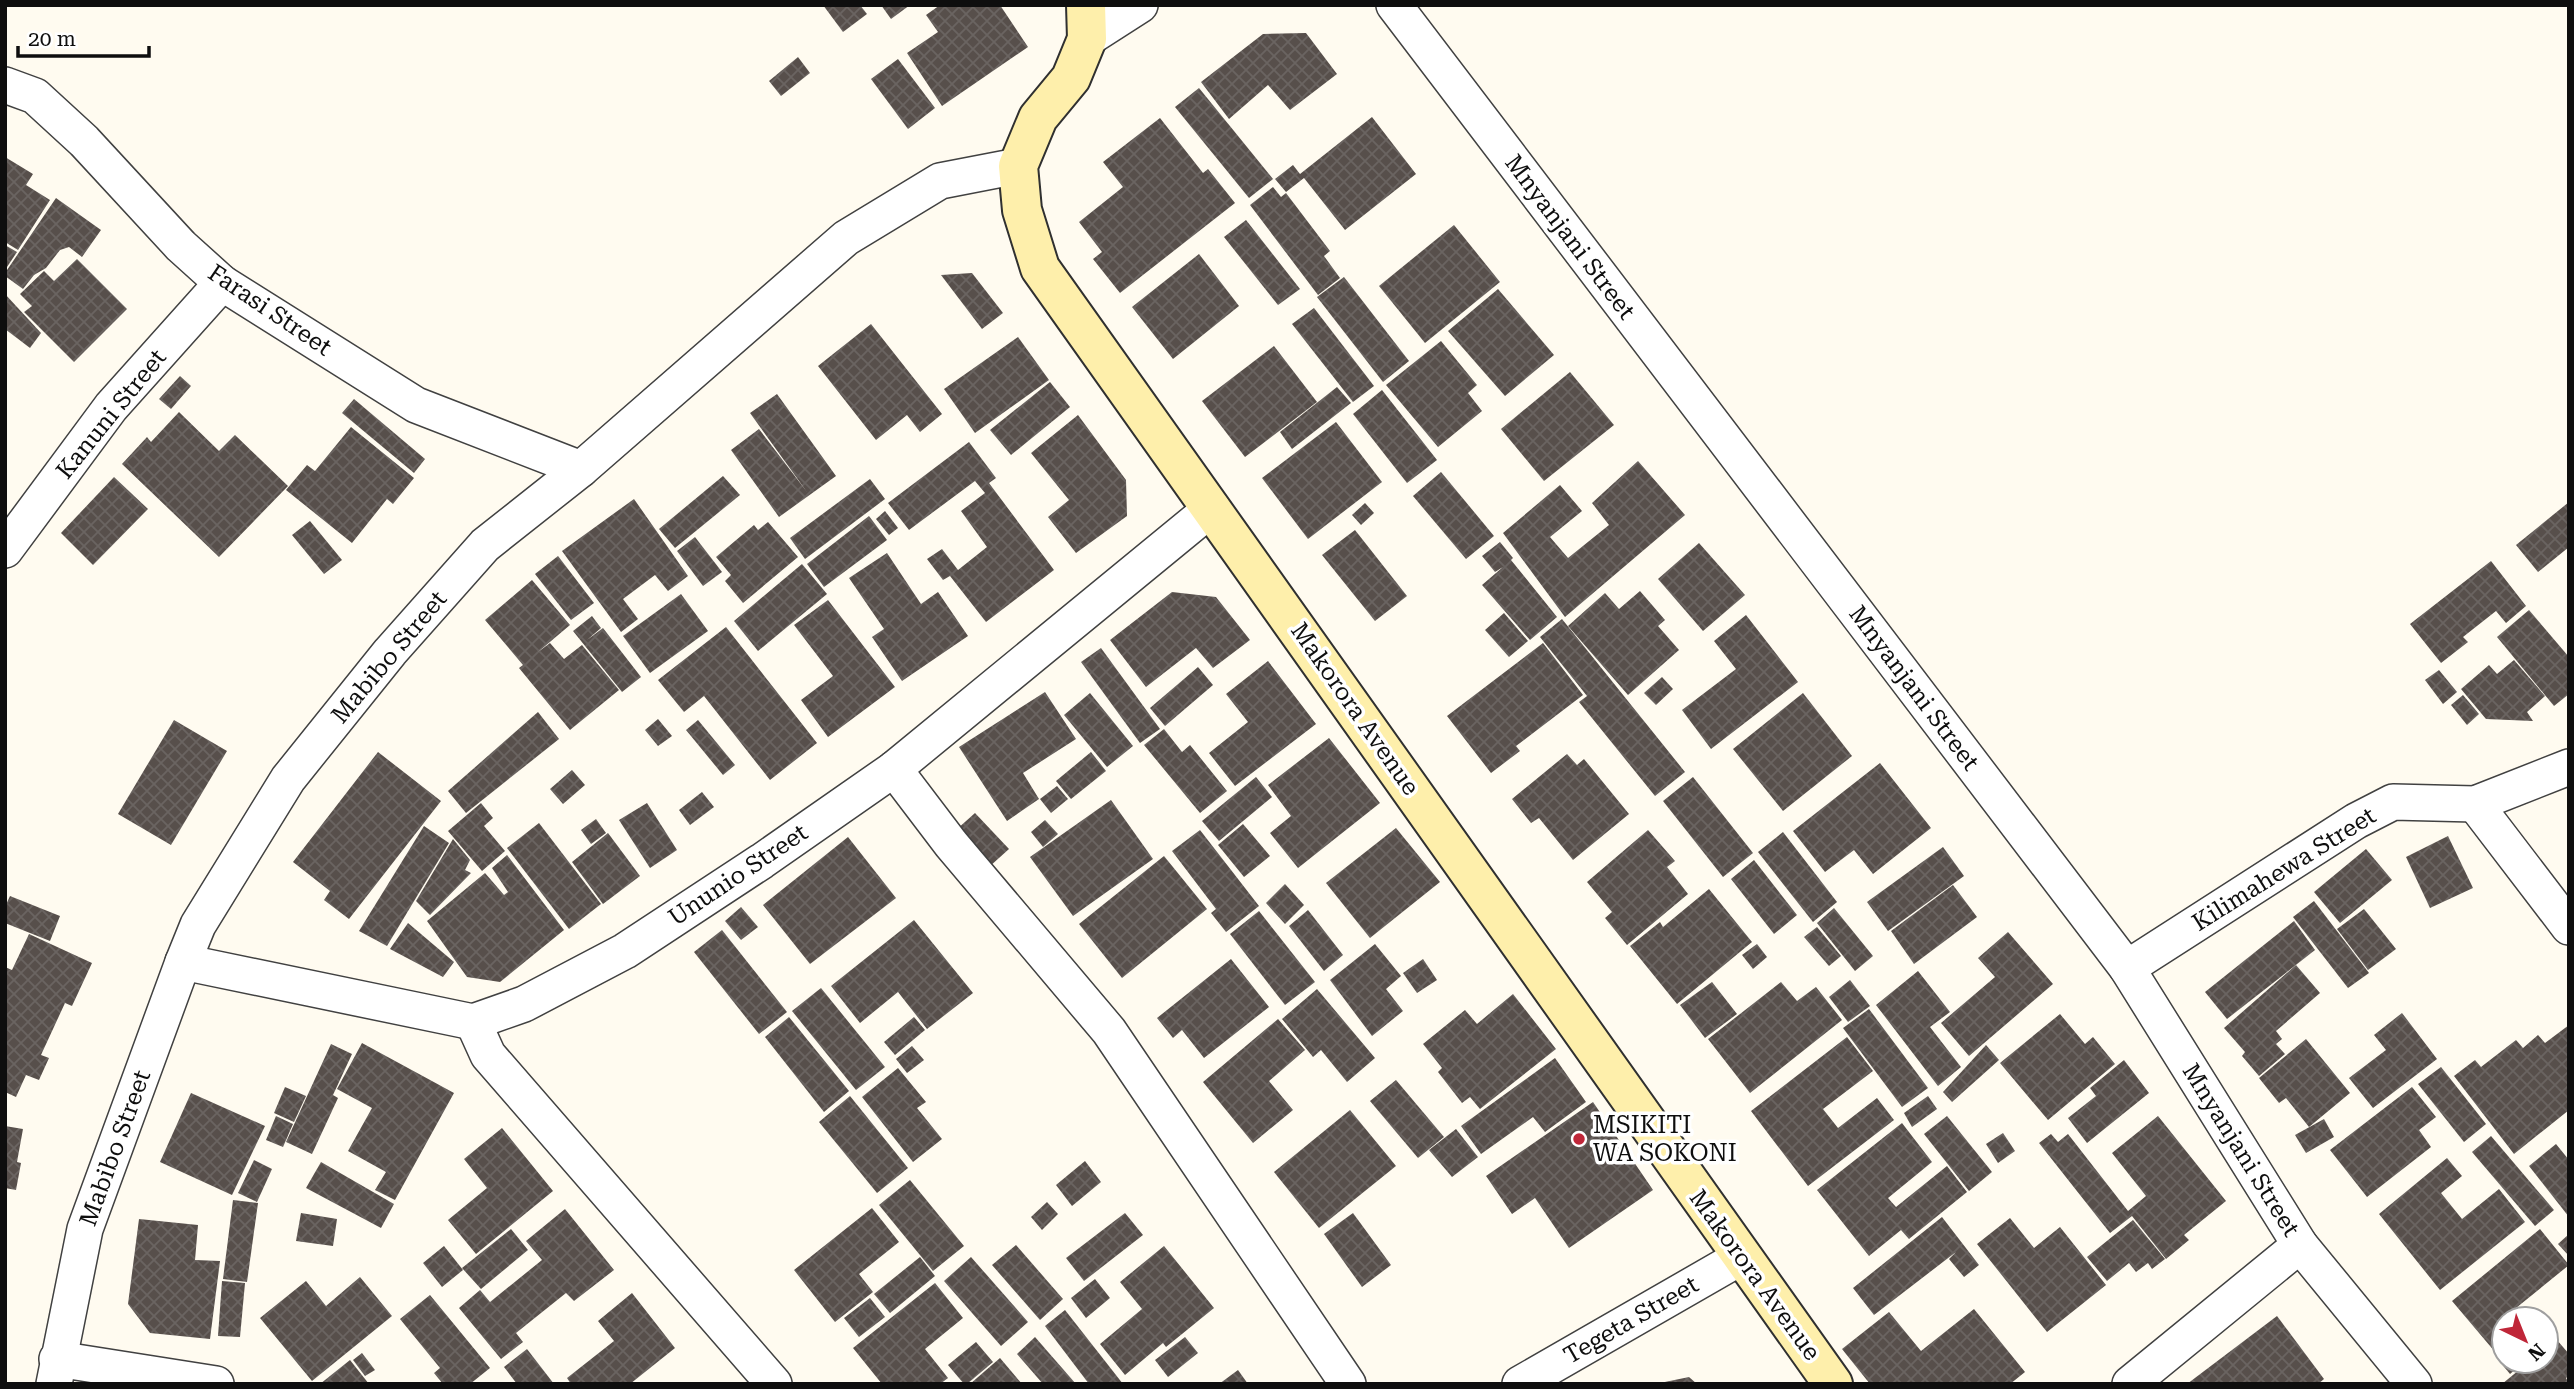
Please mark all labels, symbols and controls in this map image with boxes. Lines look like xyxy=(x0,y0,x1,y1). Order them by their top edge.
scale bar xyxy=(18,14,149,58)
text: 20 m xyxy=(28,27,76,51)
street label: Mnyanjani Street xyxy=(1499,149,1641,325)
street label: Farasi Street xyxy=(203,258,337,362)
street label: Kanuni Street xyxy=(50,344,172,484)
street label: Mabibo Street xyxy=(326,585,452,729)
street label: Mnyanjani Street xyxy=(1843,600,1985,776)
street label: Makorora Avenue xyxy=(1285,617,1425,801)
street label: Kilimahewa Street xyxy=(2187,801,2381,937)
street label: Ununio Street xyxy=(663,818,813,932)
street label: Mnyanjani Street xyxy=(2177,1058,2305,1242)
street label: Mabibo Street xyxy=(74,1066,156,1230)
place label: MSIKITI WA SOKONI xyxy=(1593,1111,1737,1167)
marker: MSIKITI WA SOKONI xyxy=(1571,1131,1587,1147)
street label: Makorora Avenue xyxy=(1684,1184,1826,1366)
street label: Tegeta Street xyxy=(1559,1270,1703,1370)
north arrow xyxy=(2490,1305,2560,1375)
text: N xyxy=(2523,1339,2549,1366)

